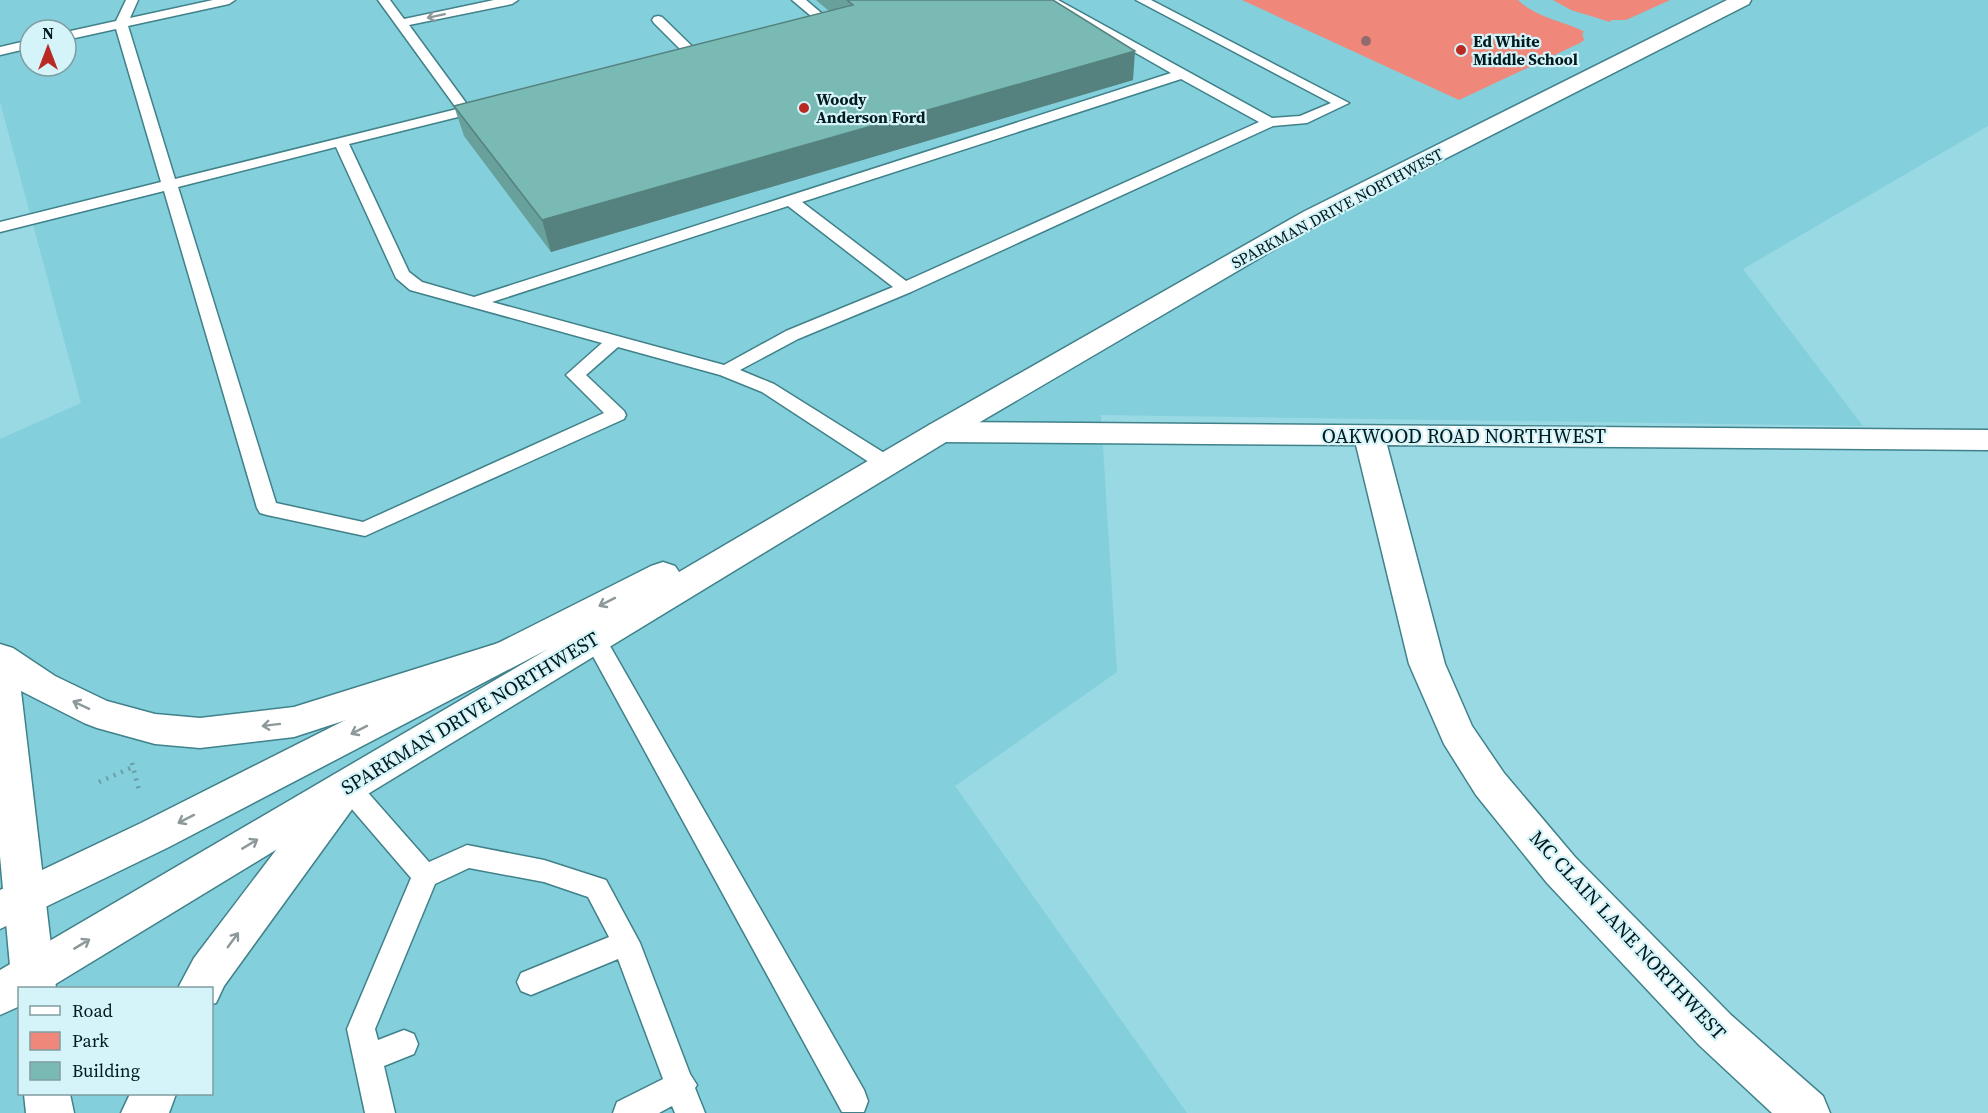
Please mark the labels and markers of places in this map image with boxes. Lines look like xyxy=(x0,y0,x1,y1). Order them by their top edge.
place label: Ed White Middle School xyxy=(1473,30,1578,70)
marker: Ed White Middle School xyxy=(1454,43,1468,57)
place label: Woody Anderson Ford xyxy=(816,88,926,128)
marker: Woody Anderson Ford xyxy=(797,101,811,115)

